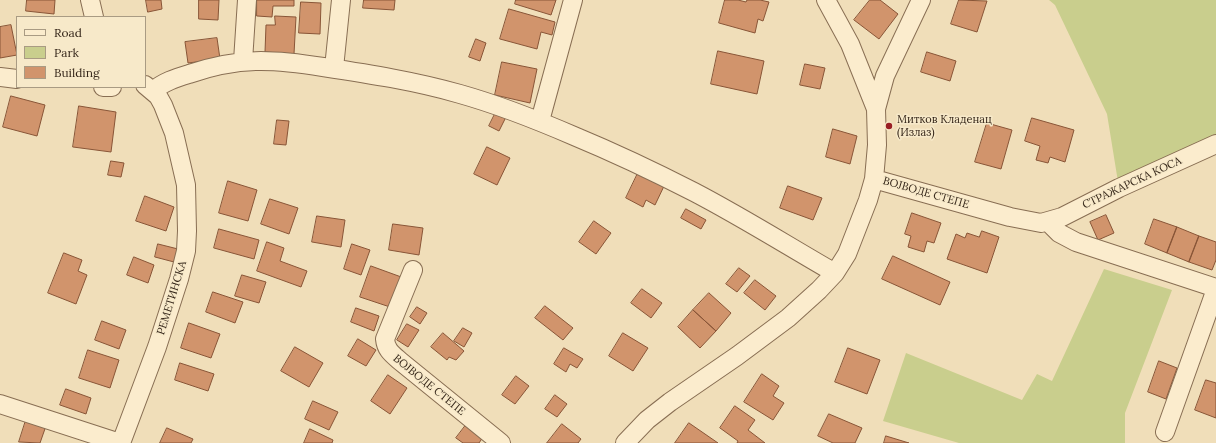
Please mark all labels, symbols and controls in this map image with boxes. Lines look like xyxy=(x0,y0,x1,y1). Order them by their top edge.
legend xyxy=(16,16,146,88)
text: Road xyxy=(54,25,82,40)
text: Park xyxy=(54,45,79,60)
text: Building xyxy=(54,65,100,80)
place label: Митков Кладенац (Излаз) xyxy=(897,113,992,139)
marker: Митков Кладенац (Излаз) xyxy=(884,121,894,131)
street label: СТРАЖАРСКА КОСА xyxy=(1080,154,1184,212)
street label: ВОЈВОДЕ СТЕПЕ xyxy=(881,174,971,212)
street label: РЕМЕТИНСКА xyxy=(154,259,190,337)
street label: ВОЈВОДЕ СТЕПЕ xyxy=(390,352,468,418)

